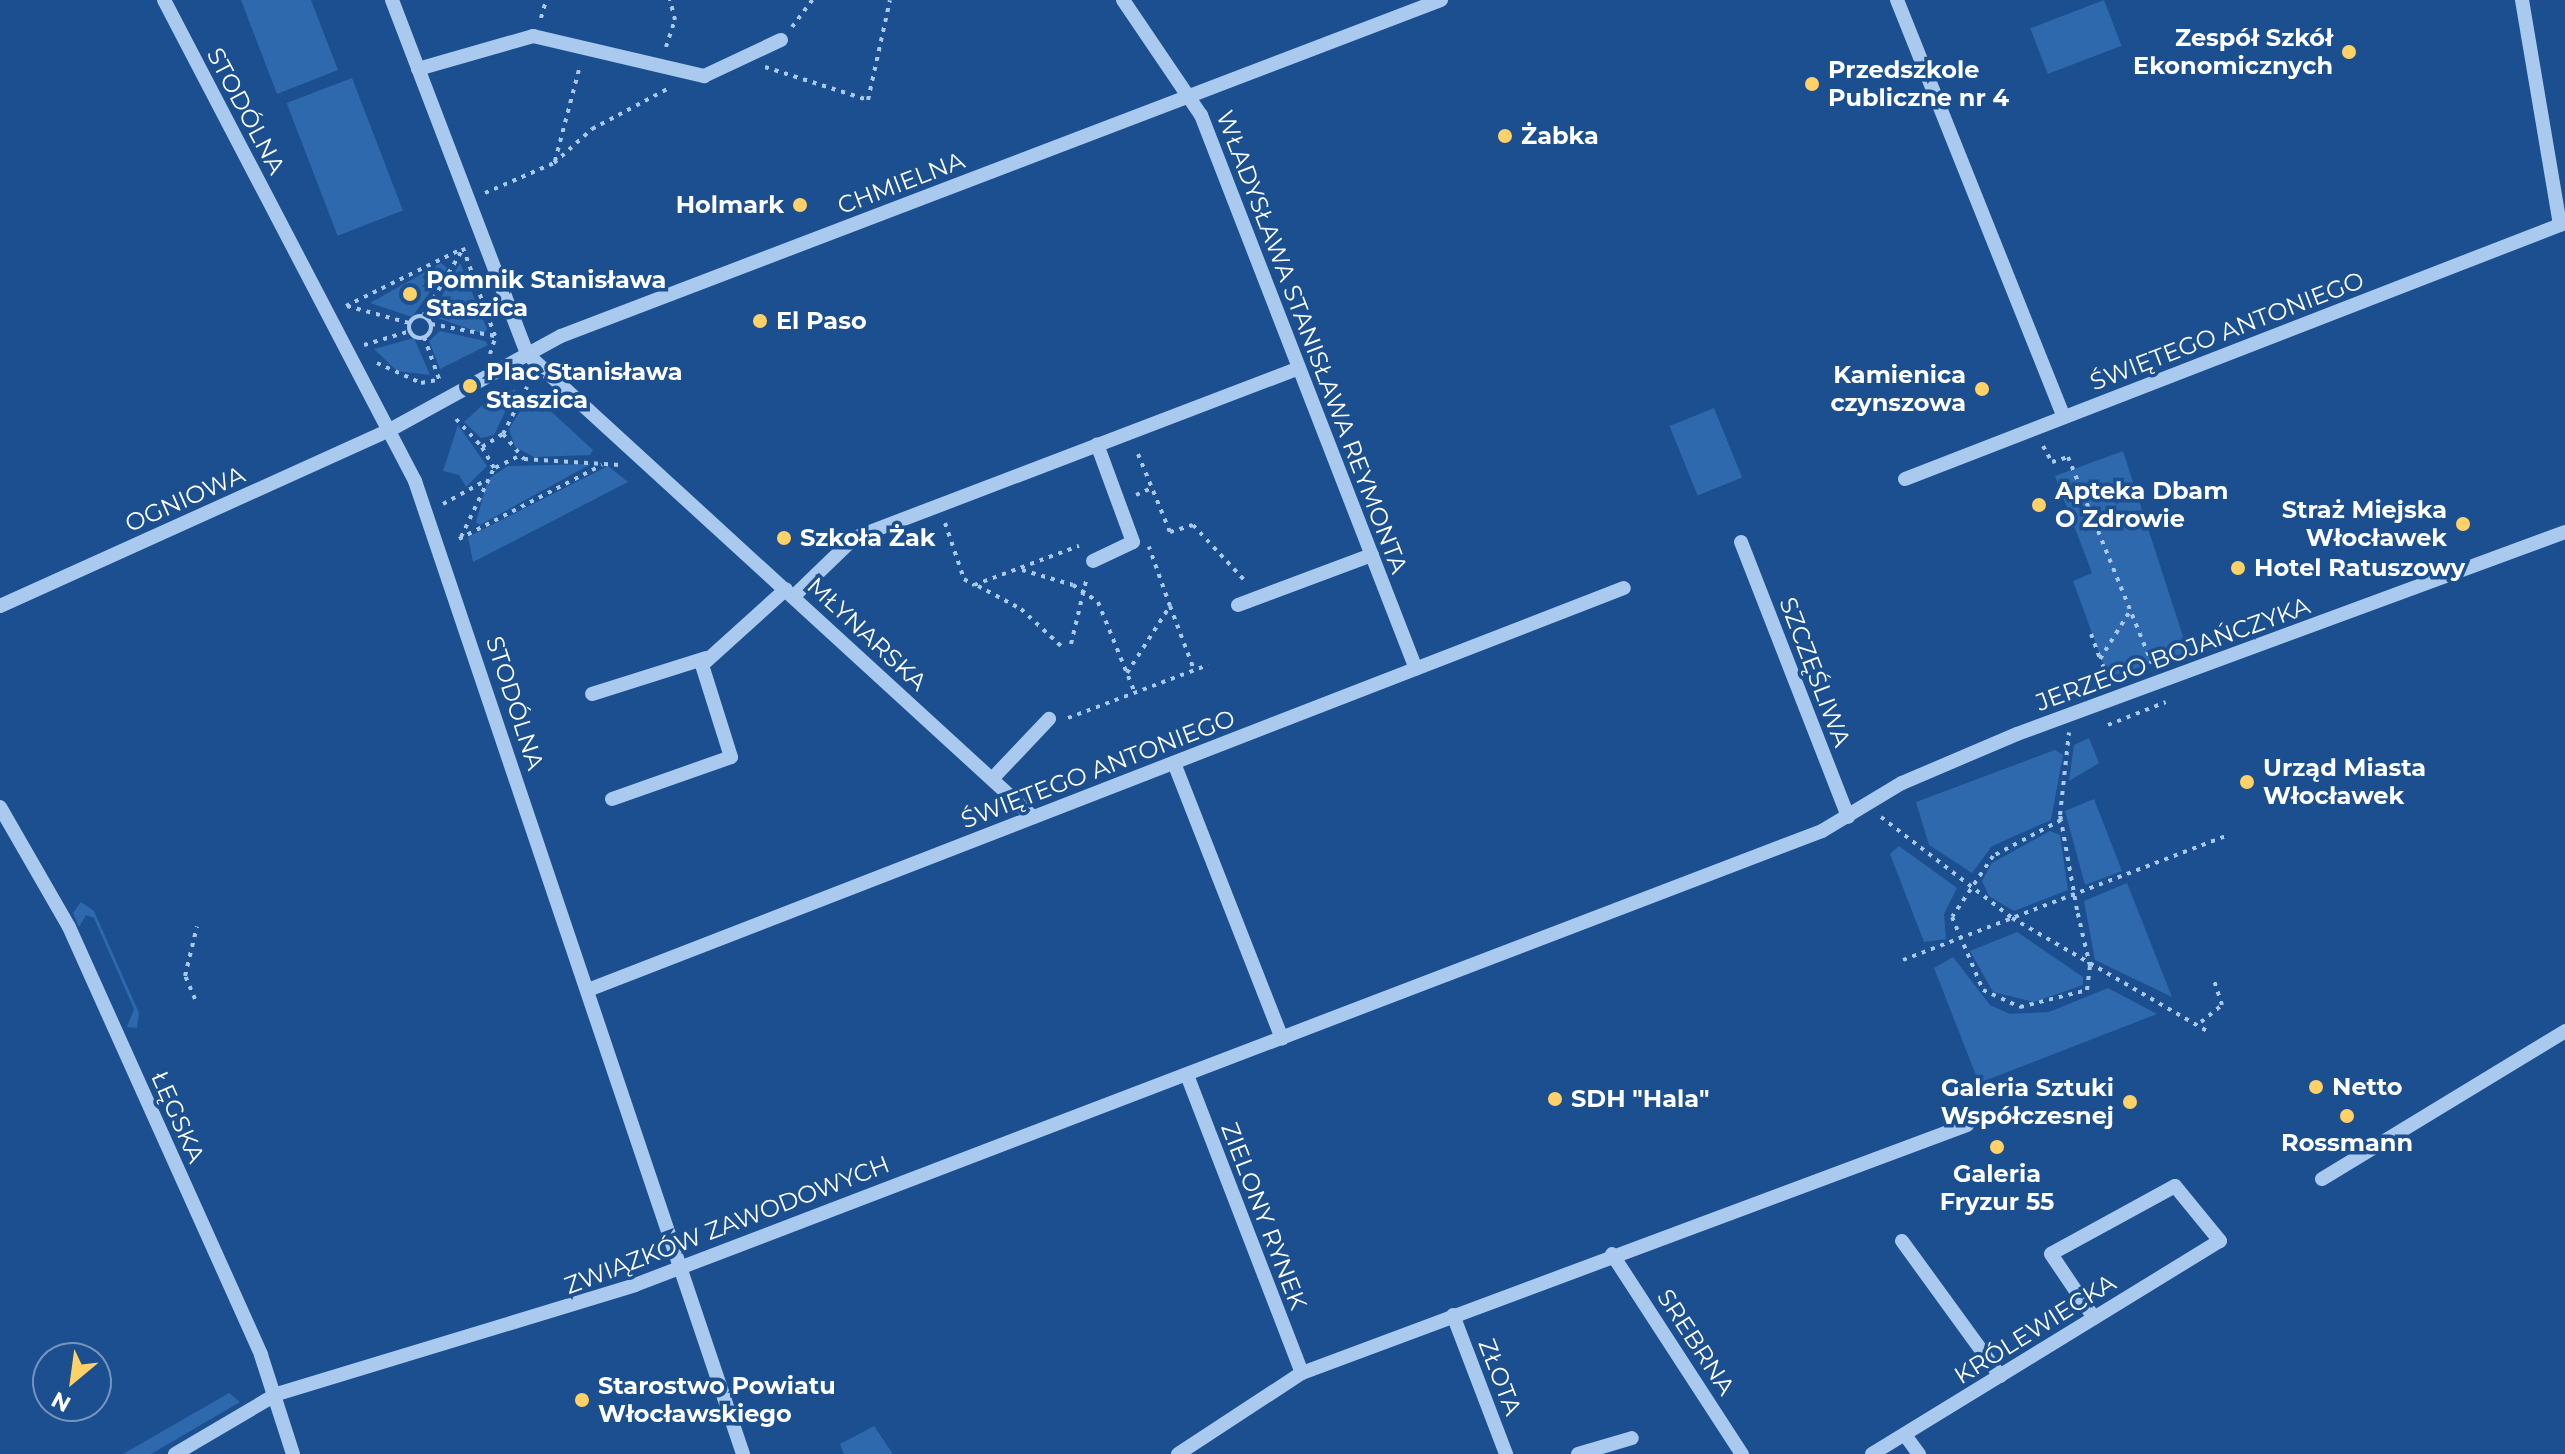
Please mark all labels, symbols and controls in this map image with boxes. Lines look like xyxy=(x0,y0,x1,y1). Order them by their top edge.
place label: Zespół Szkół Ekonomicznych xyxy=(2133,24,2333,80)
street label: STODÓLNA xyxy=(201,43,291,179)
marker: Zespół Szkół Ekonomicznych xyxy=(2340,43,2358,61)
place label: Przedszkole Publiczne nr 4 xyxy=(1828,56,2009,112)
marker: Przedszkole Publiczne nr 4 xyxy=(1803,75,1821,93)
street label: WŁADYSŁAWA STANISŁAWA REYMONTA xyxy=(1210,106,1414,578)
place label: Żabka xyxy=(1521,122,1599,150)
marker: Żabka xyxy=(1496,127,1514,145)
street label: CHMIELNA xyxy=(833,146,969,220)
place label: Holmark xyxy=(676,191,784,219)
marker: Holmark xyxy=(791,196,809,214)
street label: ŚWIĘTEGO ANTONIEGO xyxy=(2086,265,2368,397)
place label: Pomnik Stanisława Staszica xyxy=(426,266,666,322)
marker: Pomnik Stanisława Staszica xyxy=(401,285,419,303)
place label: El Paso xyxy=(776,307,867,335)
marker: El Paso xyxy=(751,312,769,330)
place label: Plac Stanisława Staszica xyxy=(486,358,683,414)
place label: Kamienica czynszowa xyxy=(1830,361,1966,417)
marker: Plac Stanisława Staszica xyxy=(461,377,479,395)
marker: Kamienica czynszowa xyxy=(1973,380,1991,398)
street label: OGNIOWA xyxy=(121,460,249,538)
place label: Apteka Dbam O Zdrowie xyxy=(2055,477,2228,533)
marker: Apteka Dbam O Zdrowie xyxy=(2030,496,2048,514)
place label: Straż Miejska Włocławek xyxy=(2282,496,2447,552)
marker: Straż Miejska Włocławek xyxy=(2454,515,2472,533)
place label: Szkoła Żak xyxy=(800,524,935,552)
marker: Szkoła Żak xyxy=(775,529,793,547)
place label: Hotel Ratuszowy xyxy=(2254,554,2465,582)
marker: Hotel Ratuszowy xyxy=(2229,559,2247,577)
street label: MŁYNARSKA xyxy=(801,571,933,697)
street label: JERZEGO BOJAŃCZYKA xyxy=(2032,591,2314,717)
street label: SZCZĘŚLIWA xyxy=(1773,593,1857,751)
street label: STODÓLNA xyxy=(480,632,550,774)
street label: ŚWIĘTEGO ANTONIEGO xyxy=(957,703,1239,835)
place label: Urząd Miasta Włocławek xyxy=(2263,754,2426,810)
marker: Urząd Miasta Włocławek xyxy=(2238,773,2256,791)
street label: ŁĘGSKA xyxy=(145,1067,211,1167)
place label: Netto xyxy=(2332,1073,2402,1101)
place label: Galeria Sztuki Współczesnej xyxy=(1941,1074,2114,1130)
marker: Netto xyxy=(2307,1078,2325,1096)
place label: SDH "Hala" xyxy=(1571,1085,1710,1113)
marker: SDH "Hala" xyxy=(1546,1090,1564,1108)
marker: Galeria Sztuki Współczesnej xyxy=(2121,1093,2139,1111)
marker: Rossmann xyxy=(2338,1107,2356,1125)
street label: ZIELONY RYNEK xyxy=(1215,1118,1313,1314)
place label: Rossmann xyxy=(2281,1129,2413,1157)
marker: Galeria Fryzur 55 xyxy=(1988,1138,2006,1156)
street label: ZWIĄZKÓW ZAWODOWYCH xyxy=(560,1150,894,1300)
place label: Galeria Fryzur 55 xyxy=(1940,1160,2054,1216)
street label: KRÓLEWIECKA xyxy=(1949,1268,2121,1390)
street label: SREBRNA xyxy=(1651,1284,1741,1400)
street label: ZŁOTA xyxy=(1472,1335,1528,1419)
north arrow xyxy=(32,1342,112,1422)
place label: Starostwo Powiatu Włocławskiego xyxy=(598,1372,836,1428)
text: N xyxy=(47,1386,75,1418)
marker: Starostwo Powiatu Włocławskiego xyxy=(573,1391,591,1409)

